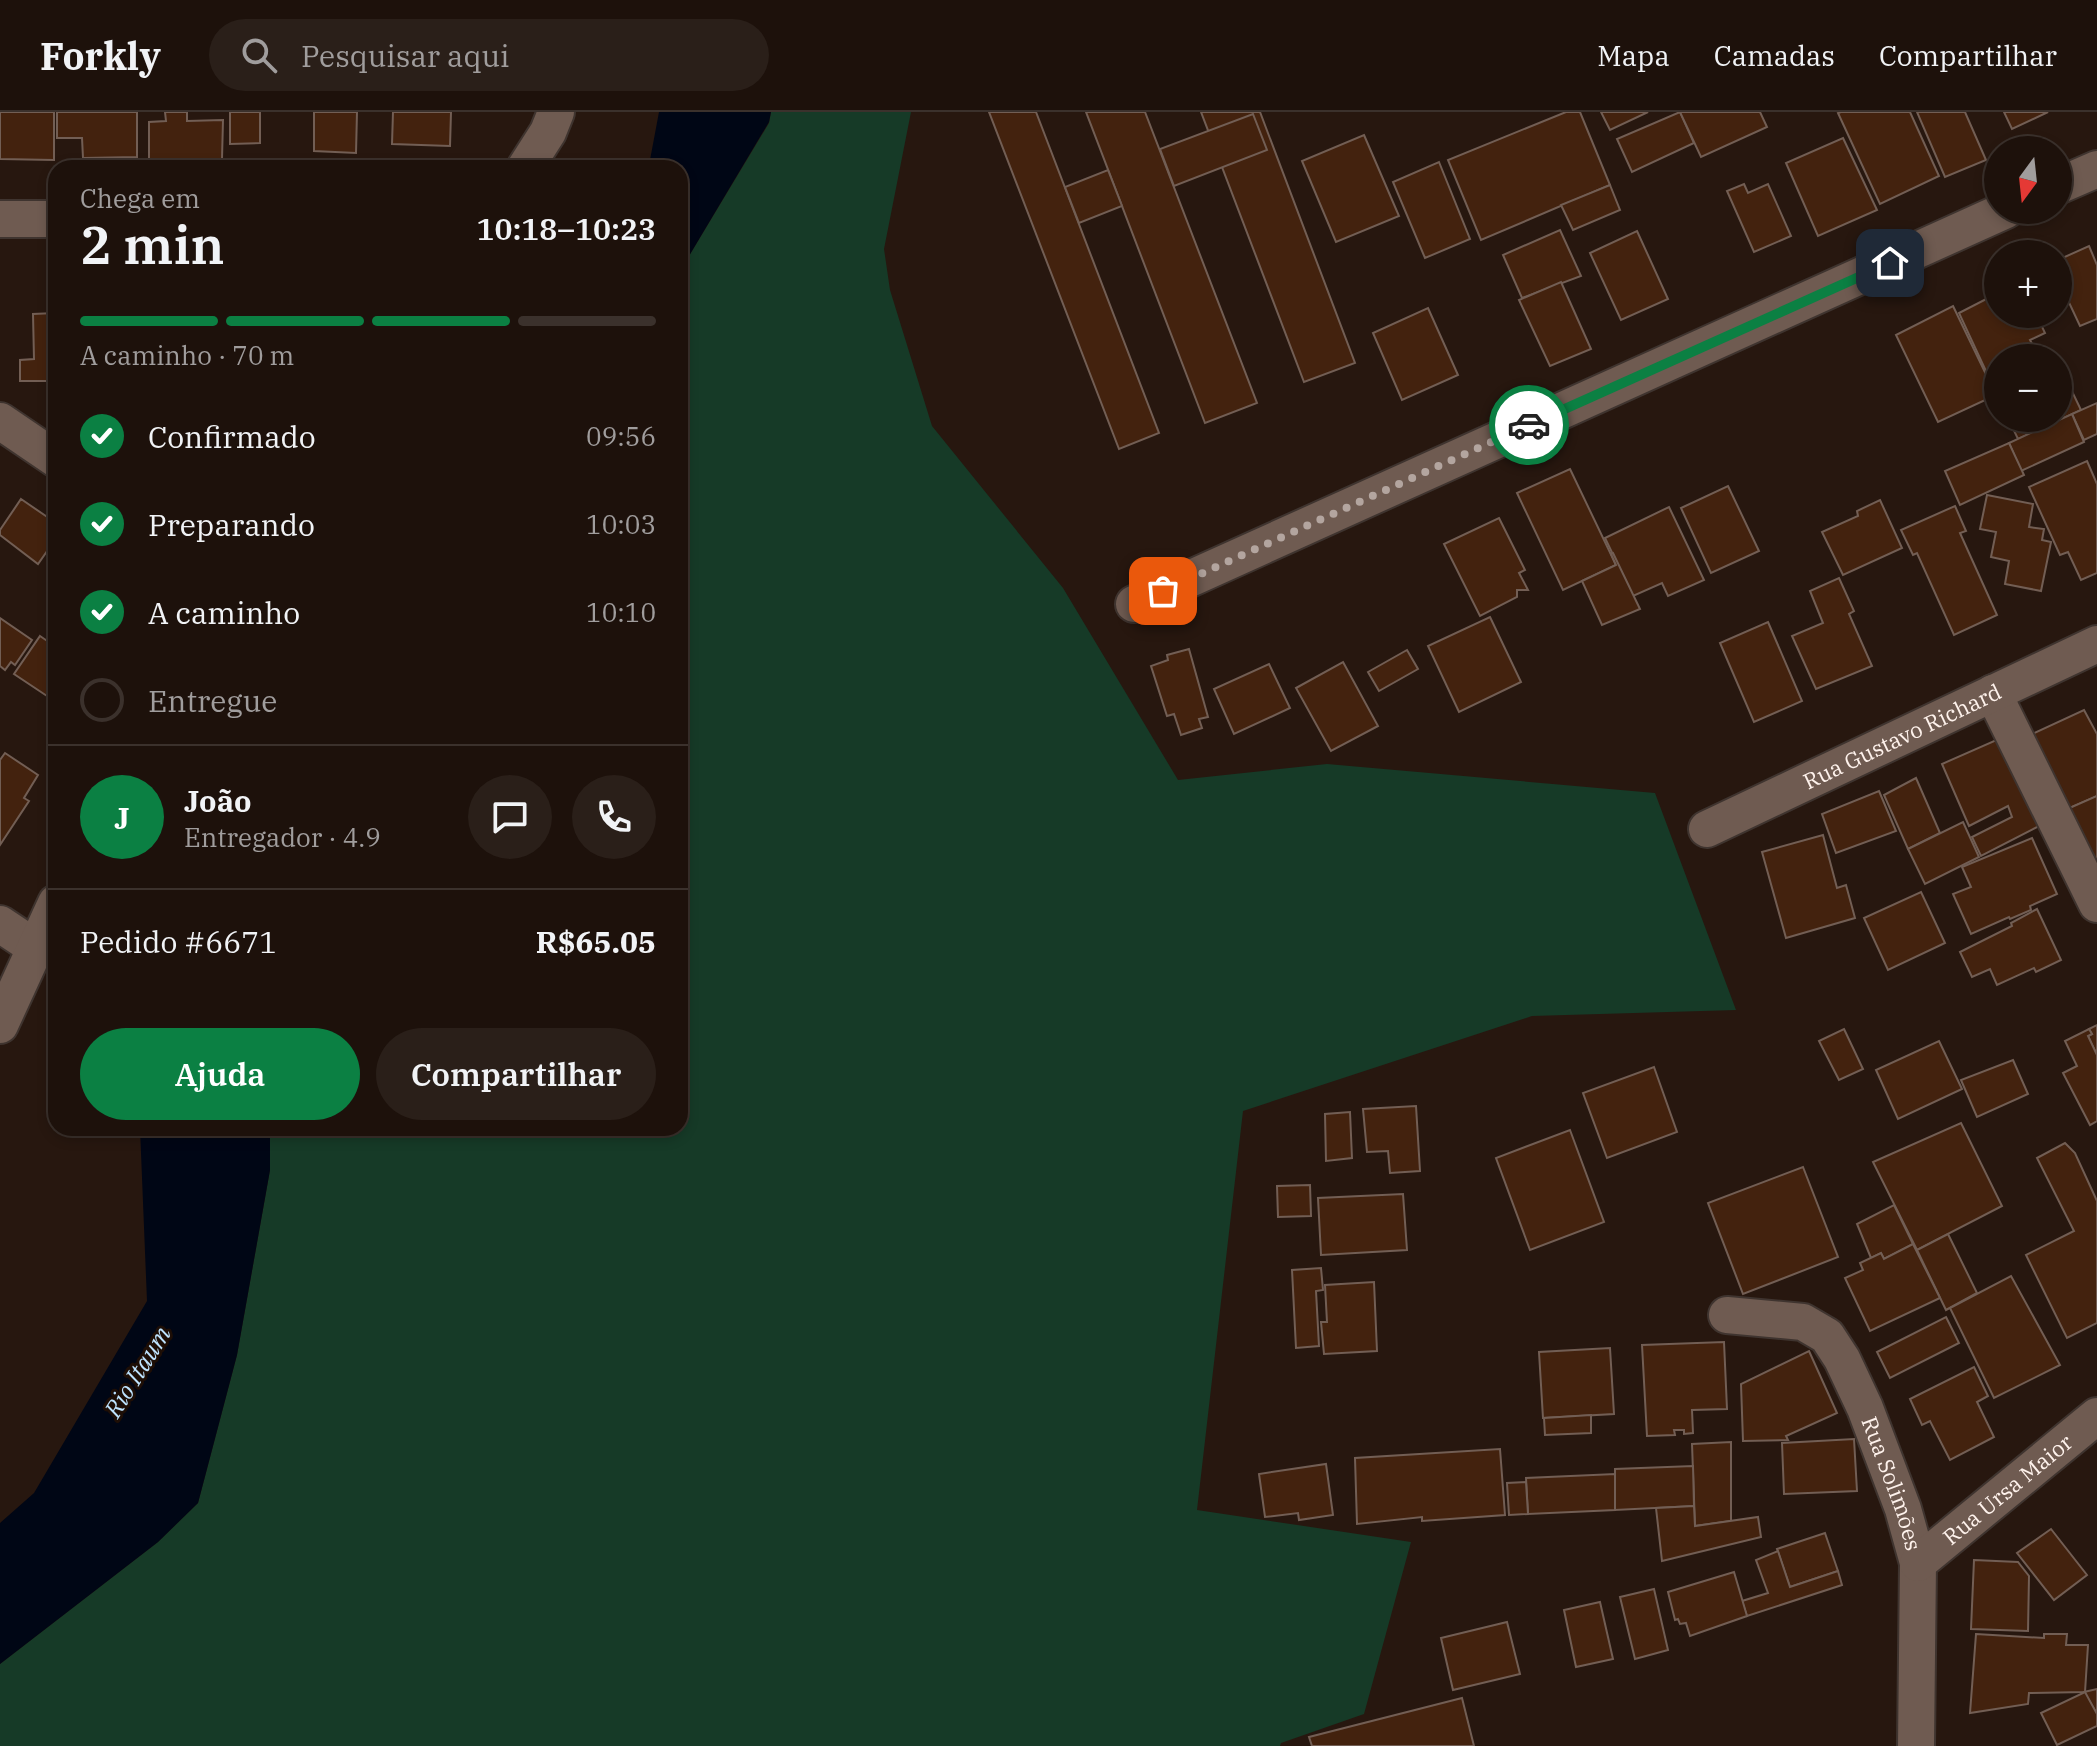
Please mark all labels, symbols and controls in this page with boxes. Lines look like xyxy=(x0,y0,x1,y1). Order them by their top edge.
search box xyxy=(209,19,769,91)
text: Forkly xyxy=(40,31,161,80)
icon: search xyxy=(237,33,281,77)
text: Pesquisar aqui xyxy=(301,36,509,75)
text: Mapa xyxy=(1597,37,1670,74)
text: Camadas xyxy=(1714,37,1835,74)
text: Compartilhar xyxy=(1879,37,2057,74)
north arrow xyxy=(1984,136,2072,224)
map controls xyxy=(1984,136,2072,432)
text: Chega em xyxy=(80,181,200,215)
text: 10:18–10:23 xyxy=(476,209,656,248)
text: 2 min xyxy=(80,211,225,278)
pin xyxy=(1856,229,1924,297)
button: + xyxy=(1984,240,2072,328)
icon: home xyxy=(1868,241,1912,285)
text: A caminho · 70 m xyxy=(80,338,294,372)
button: − xyxy=(1984,344,2072,432)
courier xyxy=(1489,385,1569,465)
icon: car xyxy=(1507,403,1551,447)
icon: check xyxy=(80,414,124,458)
text: Confirmado xyxy=(148,417,316,456)
text: 09:56 xyxy=(586,419,656,453)
icon: check xyxy=(80,502,124,546)
text: Preparando xyxy=(148,505,315,544)
text: 10:03 xyxy=(586,507,656,541)
pin xyxy=(1129,557,1197,625)
icon: bag xyxy=(1141,569,1185,613)
icon: check xyxy=(80,590,124,634)
text: A caminho xyxy=(148,593,300,632)
text: 10:10 xyxy=(586,595,656,629)
street label: Rua Gustavo Richard xyxy=(1798,677,2006,795)
text: Entregue xyxy=(148,681,277,720)
button: chat xyxy=(468,775,552,859)
button: phone xyxy=(572,775,656,859)
text: João xyxy=(184,781,251,820)
text: J xyxy=(114,798,130,837)
text: Entregador · 4.9 xyxy=(184,820,381,854)
text: Pedido #6671 xyxy=(80,922,277,961)
text: R$65.05 xyxy=(536,922,656,961)
button: Ajuda xyxy=(80,1028,360,1120)
button: Compartilhar xyxy=(376,1028,656,1120)
water label: Rio Itaum xyxy=(96,1320,178,1424)
street label: Rua Solimões xyxy=(1855,1412,1929,1554)
street label: Rua Ursa Maior xyxy=(1936,1427,2078,1551)

